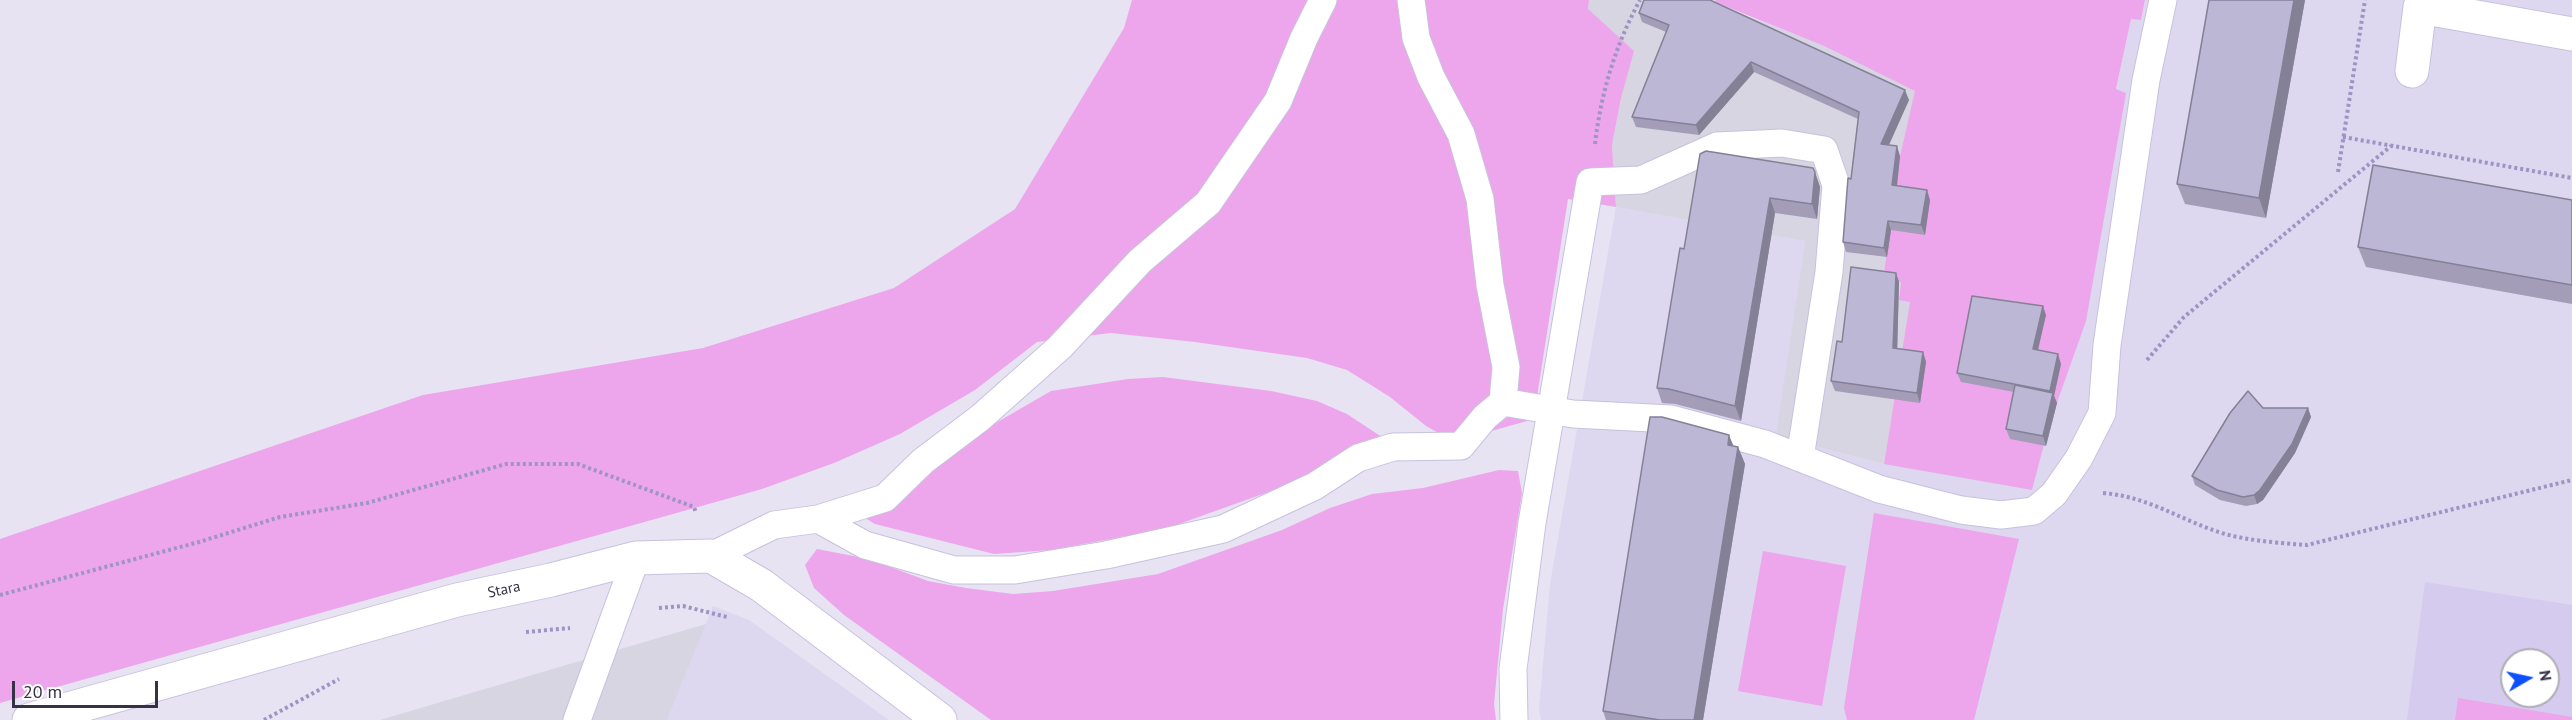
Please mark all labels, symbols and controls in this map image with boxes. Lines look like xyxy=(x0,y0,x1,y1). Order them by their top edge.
street label: Stara xyxy=(486,578,522,602)
north arrow xyxy=(2500,648,2560,708)
scale bar xyxy=(15,669,160,707)
text: N xyxy=(2535,669,2557,682)
text: 20 m xyxy=(23,680,62,703)

